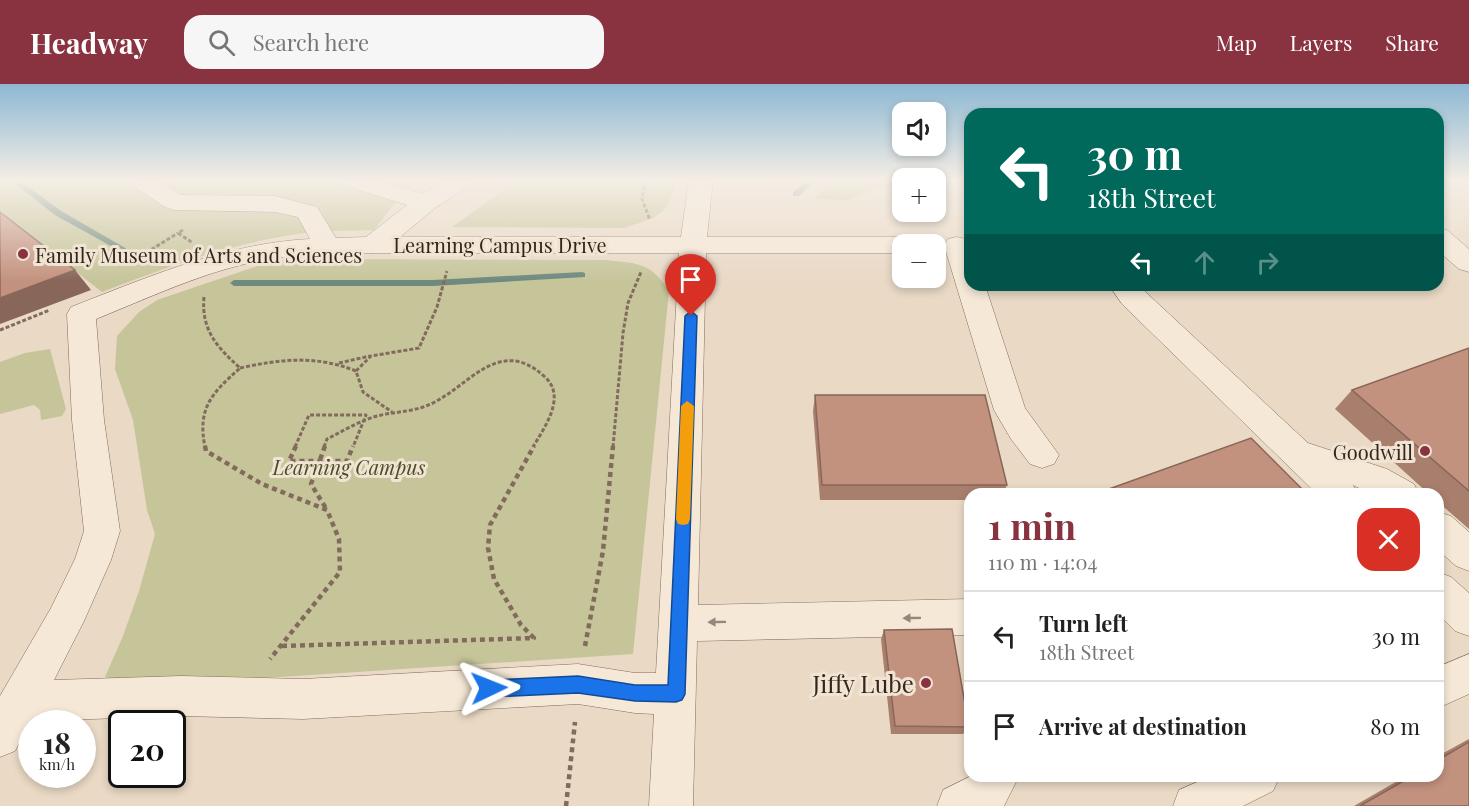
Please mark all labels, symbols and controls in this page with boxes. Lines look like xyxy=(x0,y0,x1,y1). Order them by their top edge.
search box xyxy=(184,15,604,69)
text: Headway xyxy=(30,24,148,61)
icon: search xyxy=(205,26,238,59)
text: Search here xyxy=(253,27,369,57)
text: Map xyxy=(1216,28,1257,56)
text: Layers xyxy=(1290,28,1352,56)
text: Share xyxy=(1385,28,1439,56)
map controls xyxy=(892,102,946,288)
button: sound xyxy=(892,102,946,156)
text: 30 m xyxy=(1087,125,1182,181)
icon: left xyxy=(988,132,1066,210)
button: + xyxy=(892,168,946,222)
text: 18th Street xyxy=(1087,179,1216,215)
street label: Learning Campus Drive xyxy=(393,231,607,258)
button: − xyxy=(892,234,946,288)
place label: Family Museum of Arts and Sciences xyxy=(35,241,362,268)
icon: left xyxy=(1125,246,1158,279)
icon: ahead xyxy=(1188,246,1221,279)
icon: right xyxy=(1251,246,1284,279)
marker: Family Museum of Arts and Sciences xyxy=(16,247,30,261)
pin xyxy=(665,254,716,316)
icon: arrive xyxy=(674,263,707,296)
place label: Goodwill xyxy=(1333,438,1413,465)
marker: Goodwill xyxy=(1418,444,1432,458)
park label: Learning Campus xyxy=(272,453,426,480)
text: 1 min xyxy=(988,501,1076,549)
button: close xyxy=(1357,508,1420,571)
text: 110 m · 14:04 xyxy=(988,548,1097,575)
text: Turn left xyxy=(1039,608,1128,638)
one-way arrow xyxy=(903,613,922,623)
one-way arrow xyxy=(708,617,727,627)
icon: left xyxy=(988,620,1021,653)
text: 30 m xyxy=(1372,621,1420,651)
text: 18th Street xyxy=(1039,638,1134,665)
position arrow xyxy=(457,656,521,720)
place label: Jiffy Lube xyxy=(811,667,914,699)
marker: Jiffy Lube xyxy=(919,676,933,690)
speed limit sign: 20 xyxy=(108,710,186,788)
icon: arrive xyxy=(988,710,1021,743)
text: Arrive at destination xyxy=(1039,711,1247,741)
text: 80 m xyxy=(1370,711,1420,741)
text: 18 xyxy=(43,722,71,762)
text: km/h xyxy=(39,754,75,774)

